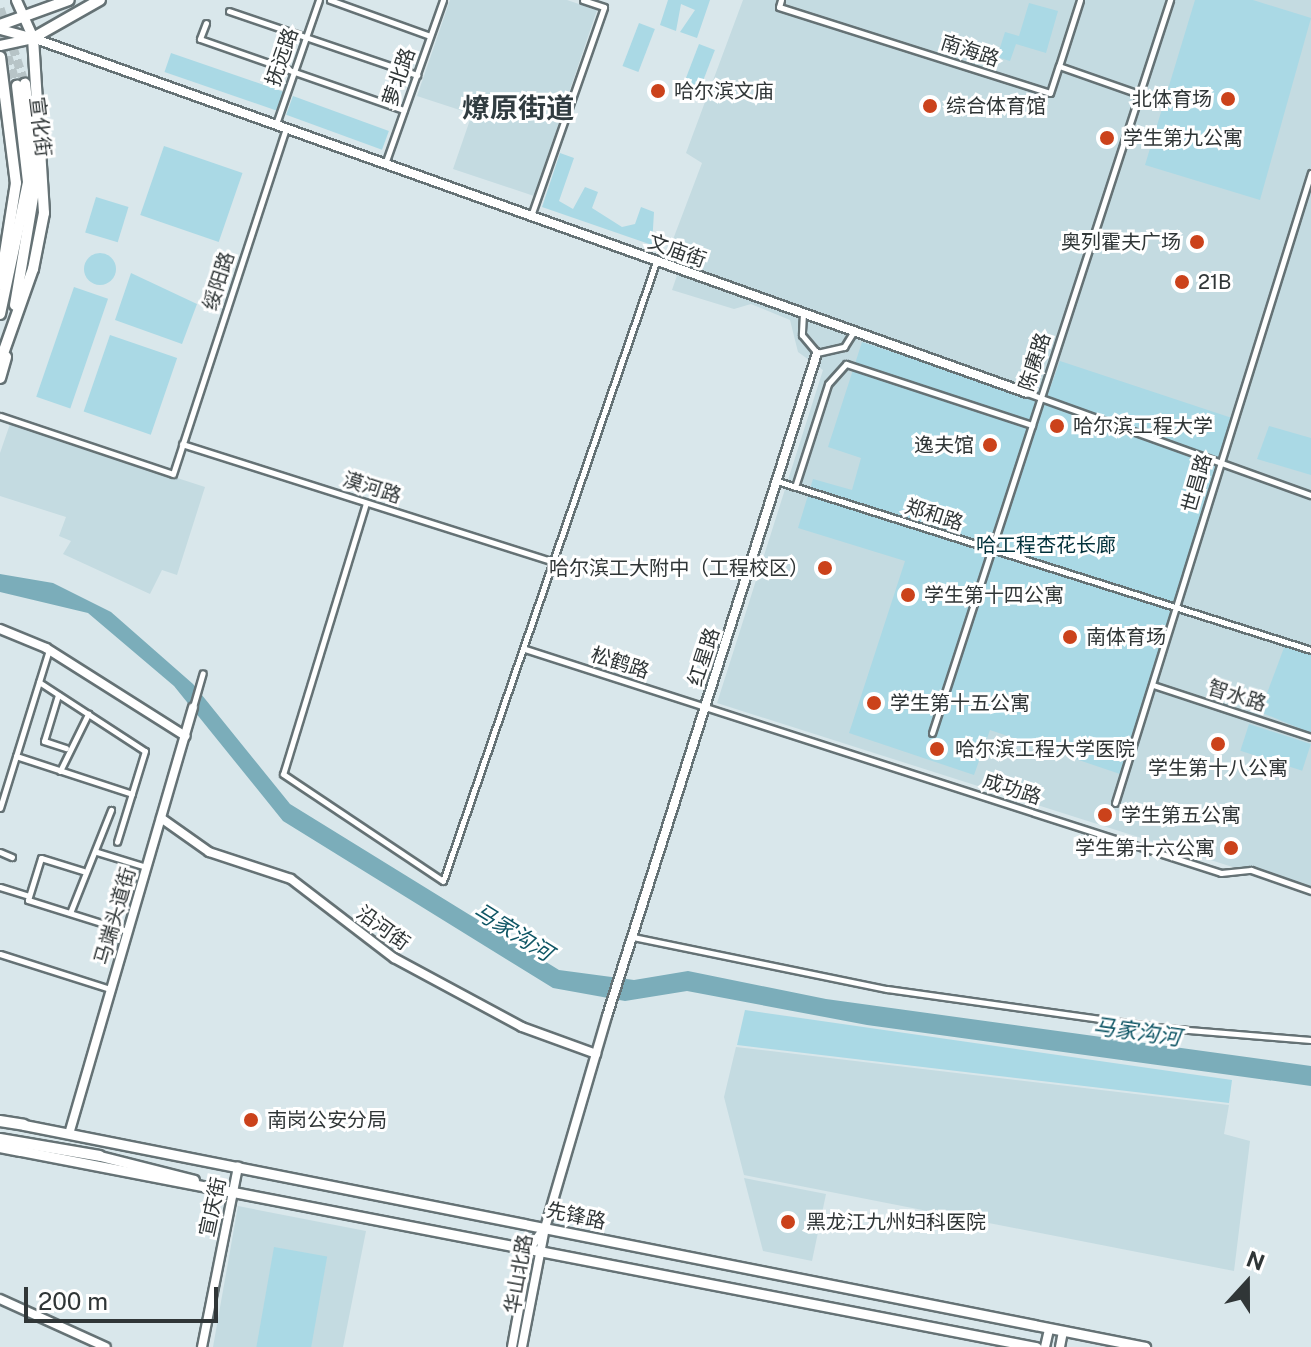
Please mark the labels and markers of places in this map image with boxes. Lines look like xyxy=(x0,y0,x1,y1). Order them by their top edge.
place label: 哈尔滨文庙 xyxy=(674,79,774,103)
marker: 哈尔滨文庙 xyxy=(649,82,667,100)
place label: 北体育场 xyxy=(1132,87,1212,111)
marker: 北体育场 xyxy=(1219,90,1237,108)
place label: 综合体育馆 xyxy=(946,94,1046,118)
marker: 综合体育馆 xyxy=(921,97,939,115)
place label: 学生第九公寓 xyxy=(1123,126,1243,150)
marker: 学生第九公寓 xyxy=(1098,129,1116,147)
place label: 奥列霍夫广场 xyxy=(1061,230,1181,254)
marker: 奥列霍夫广场 xyxy=(1188,233,1206,251)
place label: 21B xyxy=(1198,270,1231,294)
marker: 21B xyxy=(1173,273,1191,291)
place label: 哈尔滨工程大学 xyxy=(1073,414,1213,438)
marker: 哈尔滨工程大学 xyxy=(1048,417,1066,435)
place label: 逸夫馆 xyxy=(914,433,974,457)
marker: 逸夫馆 xyxy=(981,436,999,454)
place label: 哈尔滨工大附中（工程校区） xyxy=(549,556,809,580)
marker: 哈尔滨工大附中（工程校区） xyxy=(816,559,834,577)
place label: 学生第十四公寓 xyxy=(924,583,1064,607)
marker: 学生第十四公寓 xyxy=(899,586,917,604)
place label: 南体育场 xyxy=(1086,625,1166,649)
marker: 南体育场 xyxy=(1061,628,1079,646)
place label: 学生第十五公寓 xyxy=(890,691,1030,715)
marker: 学生第十五公寓 xyxy=(865,694,883,712)
marker: 学生第十八公寓 xyxy=(1209,735,1227,753)
place label: 哈尔滨工程大学医院 xyxy=(955,737,1135,761)
marker: 哈尔滨工程大学医院 xyxy=(926,738,948,760)
place label: 学生第十八公寓 xyxy=(1148,756,1288,780)
place label: 学生第五公寓 xyxy=(1121,803,1241,827)
marker: 学生第五公寓 xyxy=(1096,806,1114,824)
place label: 学生第十六公寓 xyxy=(1075,836,1215,860)
marker: 学生第十六公寓 xyxy=(1222,839,1240,857)
place label: 南岗公安分局 xyxy=(267,1108,387,1132)
marker: 南岗公安分局 xyxy=(242,1111,260,1129)
place label: 黑龙江九州妇科医院 xyxy=(806,1210,986,1234)
marker: 黑龙江九州妇科医院 xyxy=(777,1211,799,1233)

